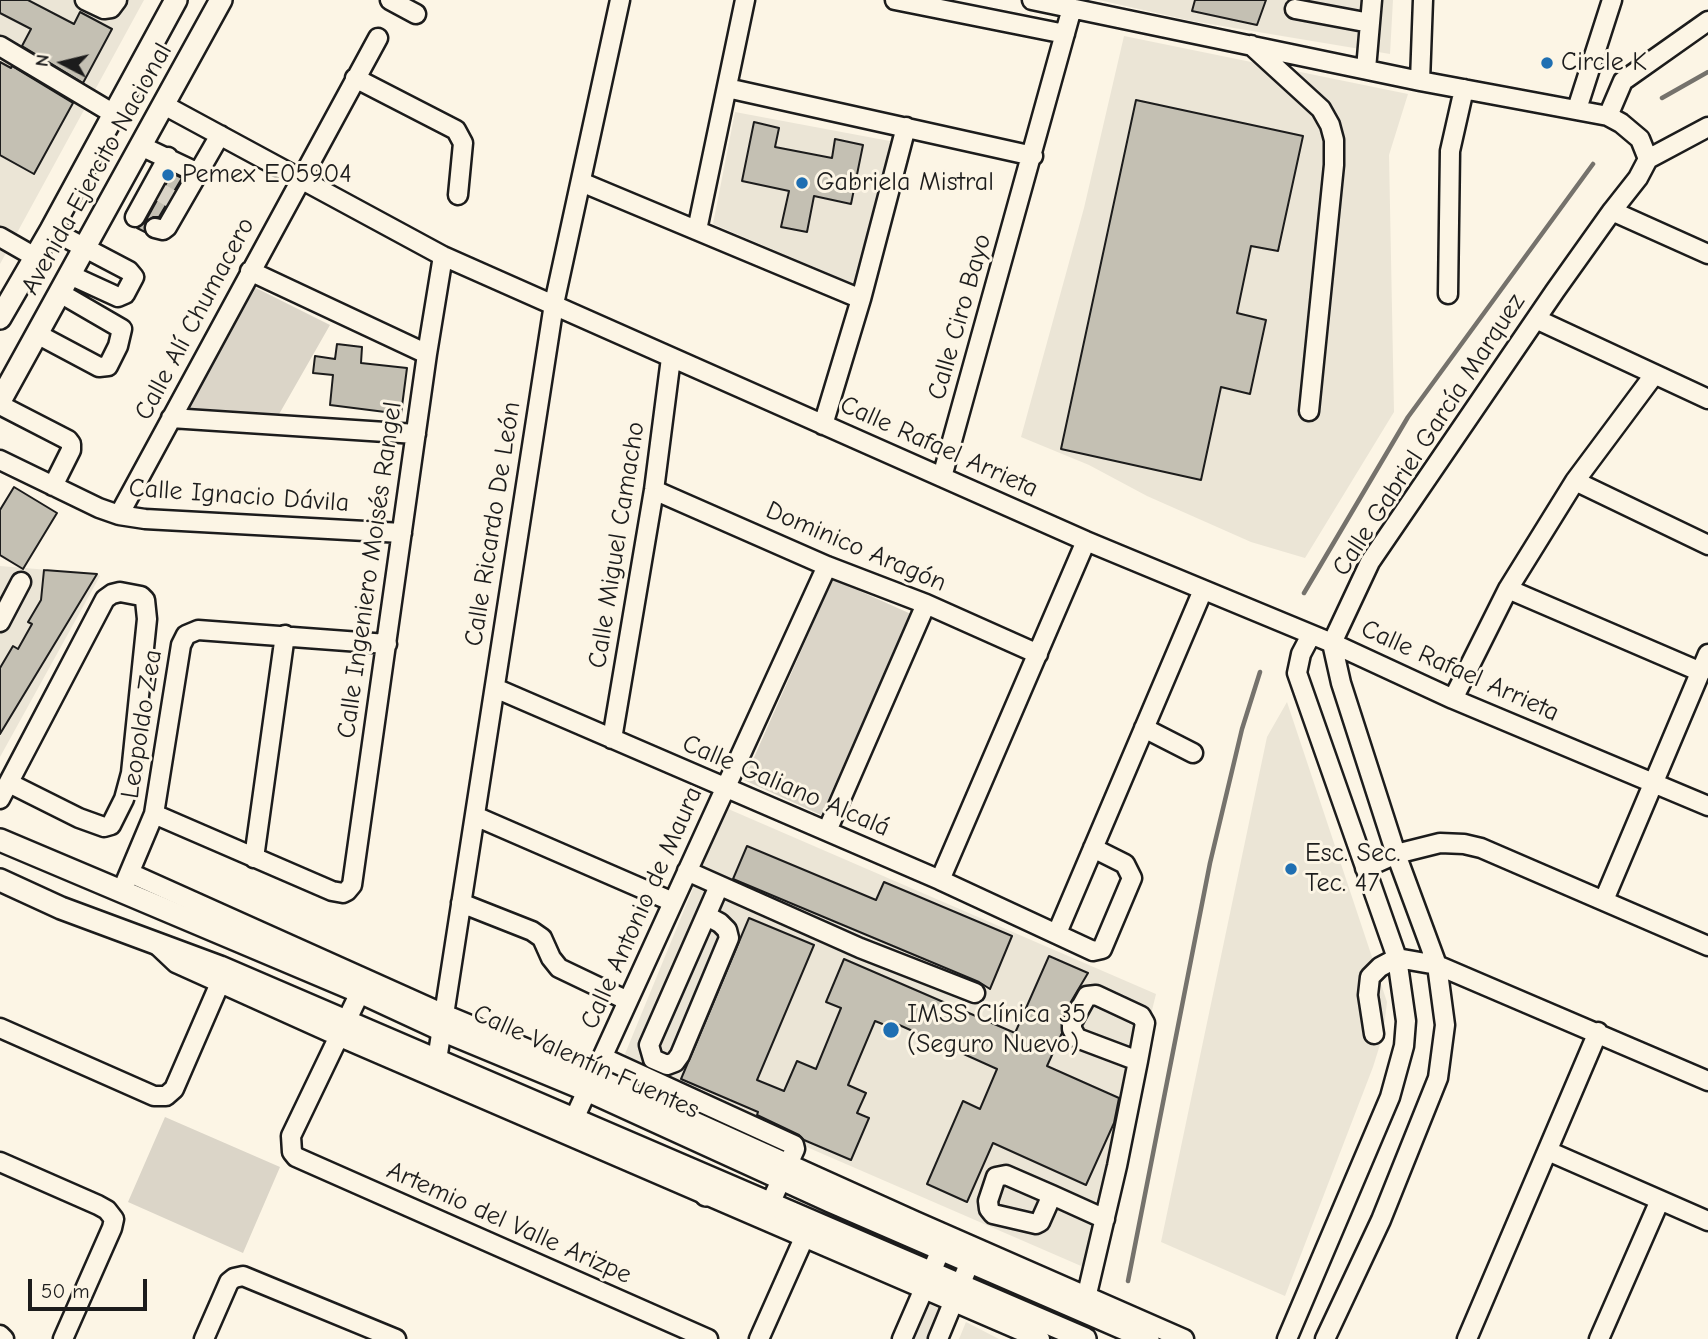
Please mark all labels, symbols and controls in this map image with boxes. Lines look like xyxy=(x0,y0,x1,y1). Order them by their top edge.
north arrow xyxy=(28,28,98,98)
street label: Avenida Ejercito Nacional xyxy=(15,38,179,300)
place label: Circle K xyxy=(1561,47,1647,79)
marker: Circle K xyxy=(1539,55,1555,71)
place label: Pemex E05904 xyxy=(182,159,352,191)
marker: Pemex E05904 xyxy=(160,167,176,183)
place label: Gabriela Mistral xyxy=(816,167,994,199)
marker: Gabriela Mistral xyxy=(794,175,810,191)
street label: Calle Alí Chumacero xyxy=(128,212,262,426)
street label: Calle Ciro Bayo xyxy=(921,230,999,404)
street label: Calle Gabriel García Marquez xyxy=(1326,288,1532,582)
street label: Calle Rafael Arrieta xyxy=(835,389,1043,505)
street label: Calle Ricardo De León xyxy=(458,399,528,649)
street label: Calle Ingeniero Moisés Rangel xyxy=(331,400,409,740)
street label: Calle Miguel Camacho xyxy=(582,420,652,670)
street label: Calle Ignacio Dávila xyxy=(128,473,350,519)
street label: Dominico Aragón xyxy=(761,495,951,599)
street label: Calle Rafael Arrieta xyxy=(1356,613,1564,729)
street label: Leopoldo Zea xyxy=(115,647,169,801)
street label: Calle Galiano Alcalá xyxy=(678,728,894,844)
street label: Calle Antonio de Maura xyxy=(574,782,710,1034)
place label: Esc. Sec. Tec. 47 xyxy=(1305,838,1400,900)
marker: Esc. Sec. Tec. 47 xyxy=(1283,861,1299,877)
street label: Calle Valentín Fuentes xyxy=(468,998,704,1126)
place label: IMSS Clínica 35 (Seguro Nuevo) xyxy=(907,999,1086,1060)
marker: IMSS Clínica 35 (Seguro Nuevo) xyxy=(881,1020,901,1040)
street label: Artemio del Valle Arizpe xyxy=(382,1155,636,1291)
scale bar xyxy=(32,1266,150,1310)
text: 50 m xyxy=(41,1279,90,1303)

